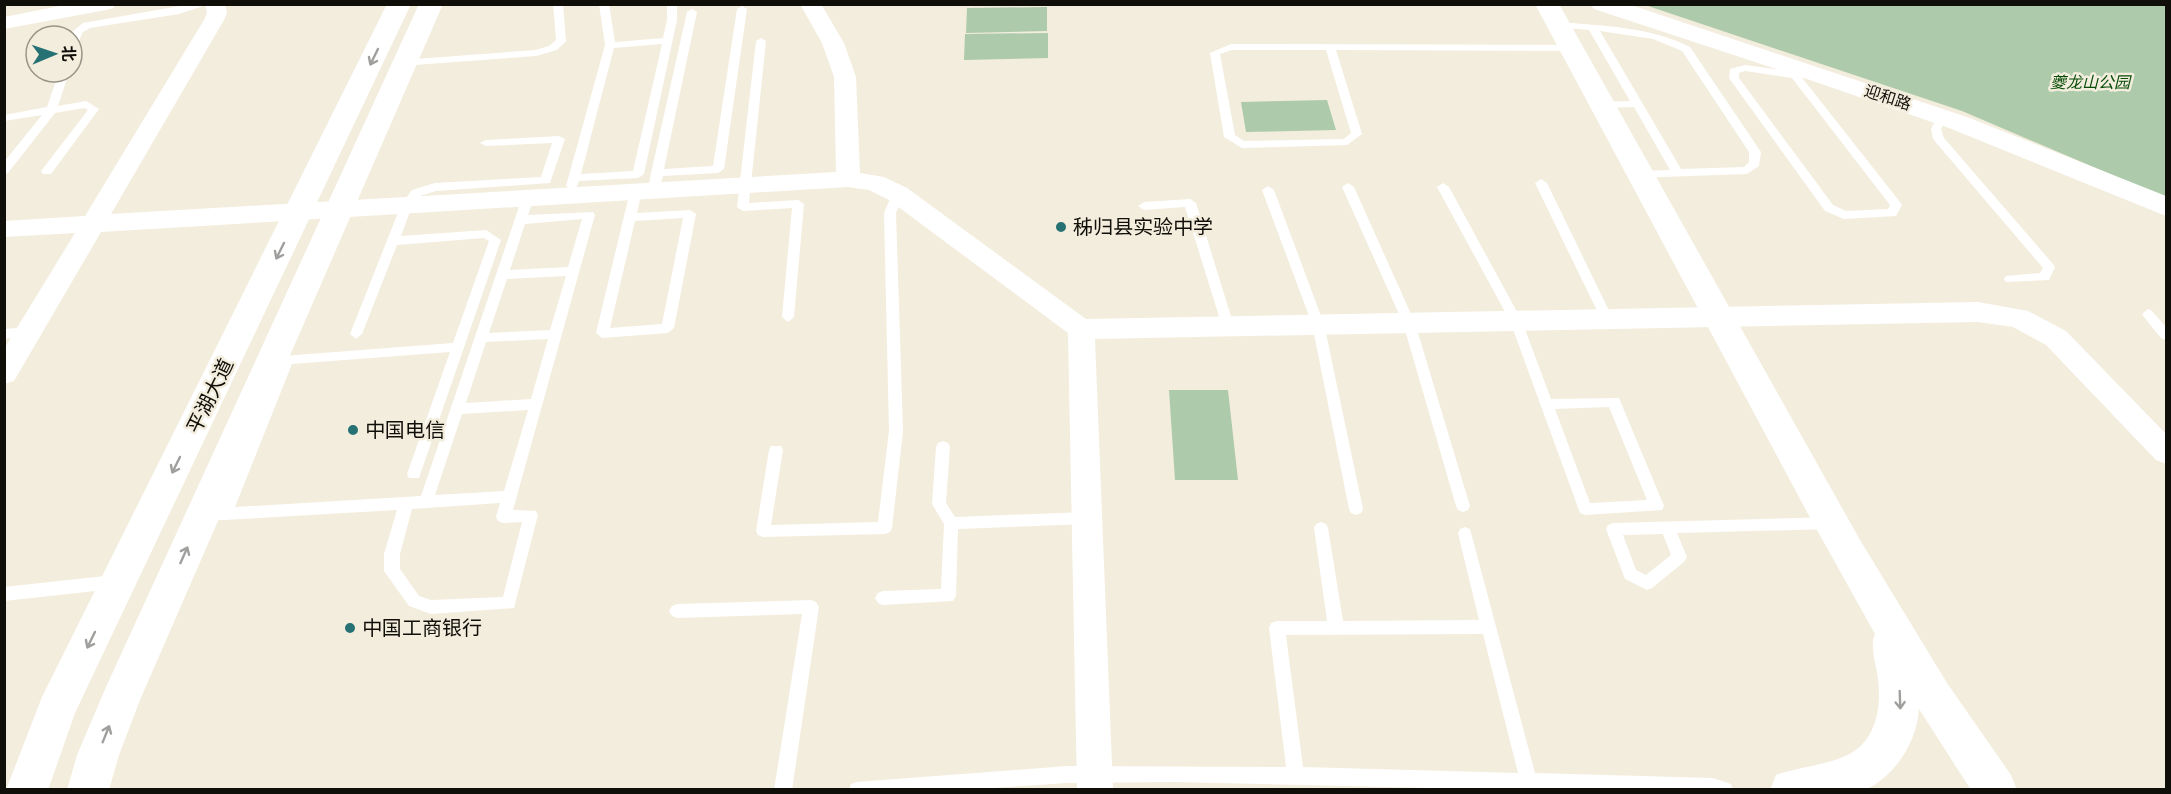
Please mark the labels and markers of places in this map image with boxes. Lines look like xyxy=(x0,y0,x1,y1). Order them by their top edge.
place label: 秭归县实验中学 xyxy=(1073,213,1213,243)
marker: 秭归县实验中学 xyxy=(1054,220,1068,234)
place label: 中国电信 xyxy=(365,416,445,446)
marker: 中国电信 xyxy=(346,423,360,437)
place label: 中国工商银行 xyxy=(362,614,482,644)
marker: 中国工商银行 xyxy=(343,621,357,635)

